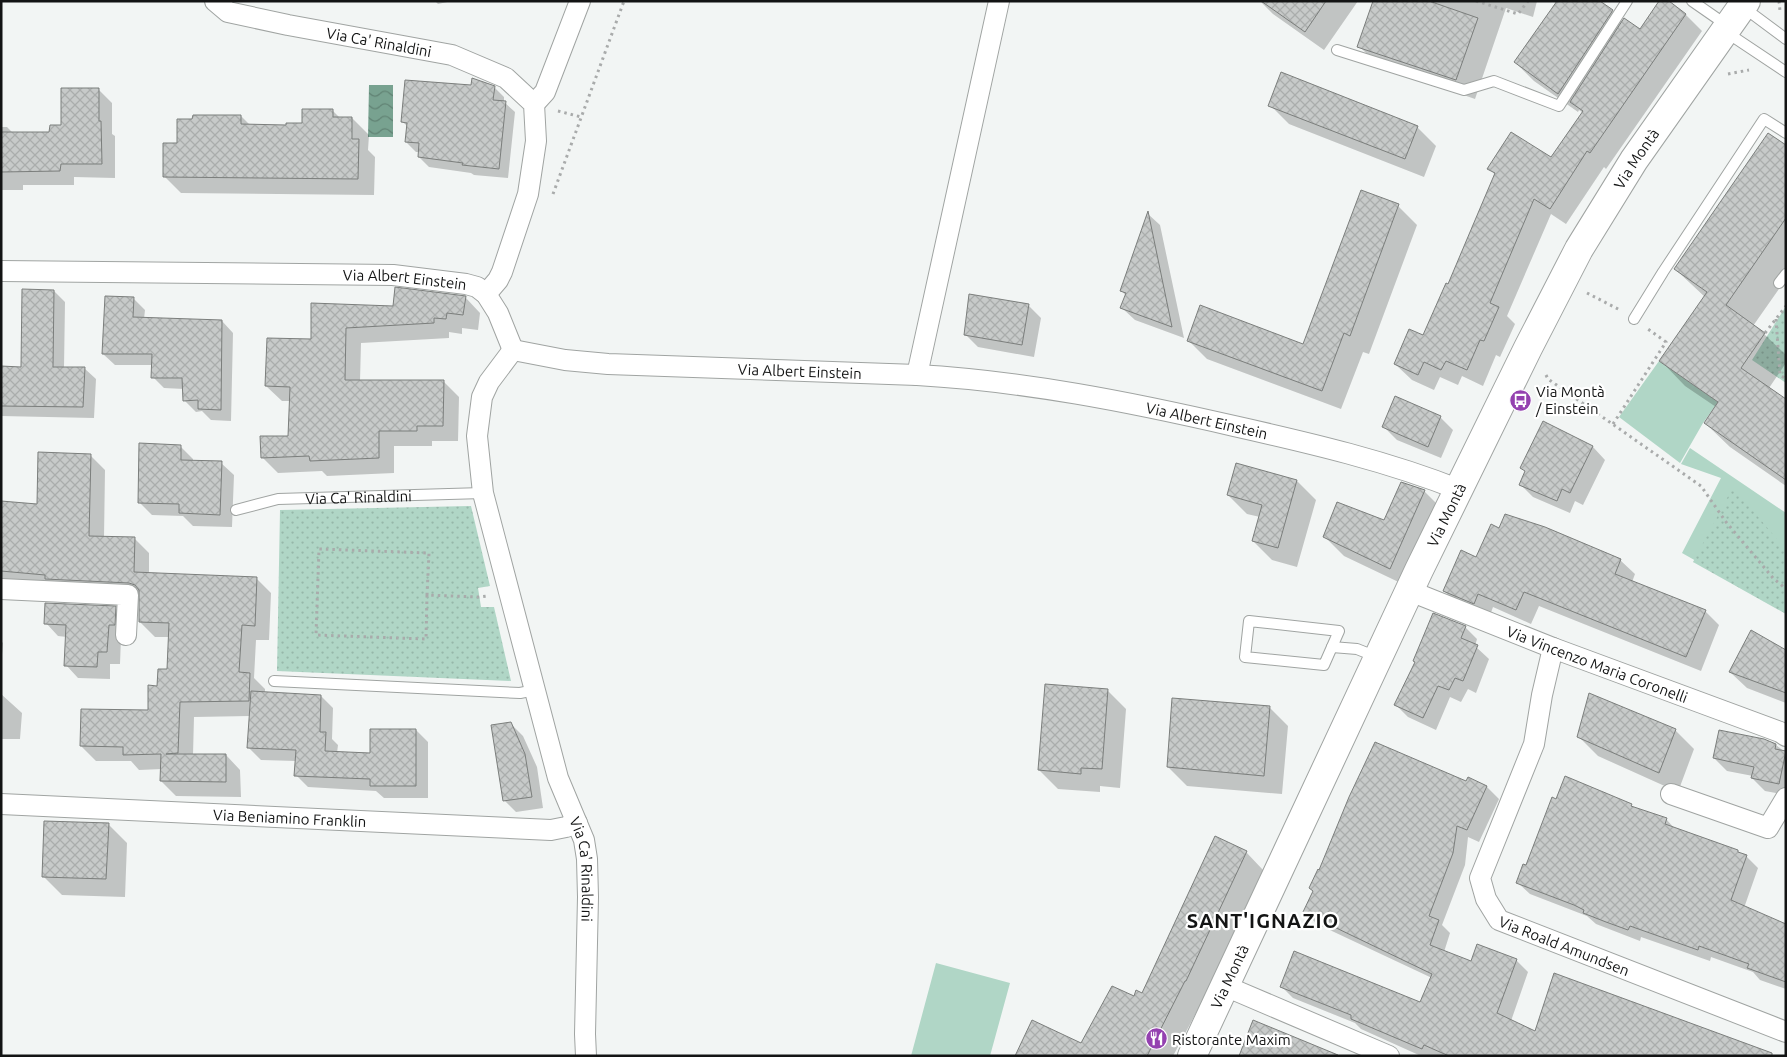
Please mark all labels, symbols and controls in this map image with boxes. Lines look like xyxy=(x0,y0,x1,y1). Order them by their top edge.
street label: Via Ca' Rinaldini xyxy=(325,24,433,60)
street label: Via Montà xyxy=(1610,125,1662,192)
street label: Via Albert Einstein xyxy=(343,266,468,292)
street label: Via Albert Einstein xyxy=(737,360,862,382)
place label: Via Montà / Einstein xyxy=(1535,383,1605,417)
bus stop icon: Via Montà / Einstein xyxy=(1508,388,1532,412)
street label: Via Albert Einstein xyxy=(1144,398,1269,442)
street label: Via Montà xyxy=(1423,480,1469,549)
street label: Via Ca' Rinaldini xyxy=(305,487,412,507)
street label: Via Vincenzo Maria Coronelli xyxy=(1504,622,1690,706)
street label: Via Beniamino Franklin xyxy=(213,806,367,830)
street label: Via Ca' Rinaldini xyxy=(567,814,597,922)
district label: SANT'IGNAZIO xyxy=(1187,909,1339,932)
street label: Via Roald Amundsen xyxy=(1497,912,1632,979)
street label: Via Montà xyxy=(1207,941,1252,1011)
restaurant icon: Ristorante Maxim xyxy=(1144,1027,1168,1051)
place label: Ristorante Maxim xyxy=(1172,1031,1291,1048)

